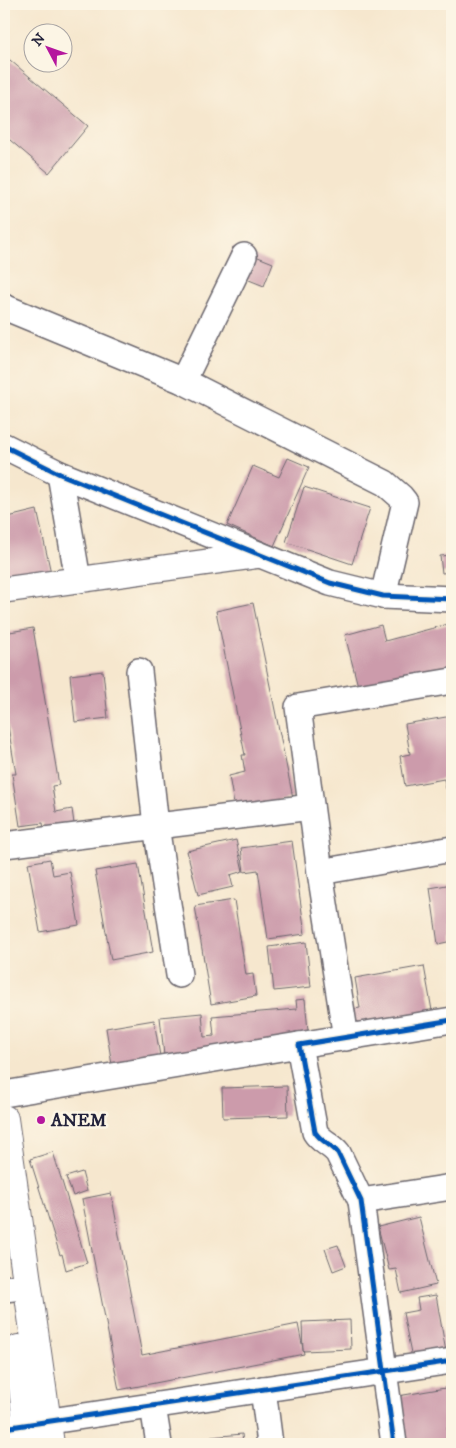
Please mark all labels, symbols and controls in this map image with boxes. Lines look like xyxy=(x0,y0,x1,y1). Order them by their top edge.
north arrow xyxy=(22,22,72,72)
text: N xyxy=(28,30,50,50)
place label: ANEM xyxy=(50,1110,107,1132)
marker: ANEM xyxy=(35,1114,47,1126)

